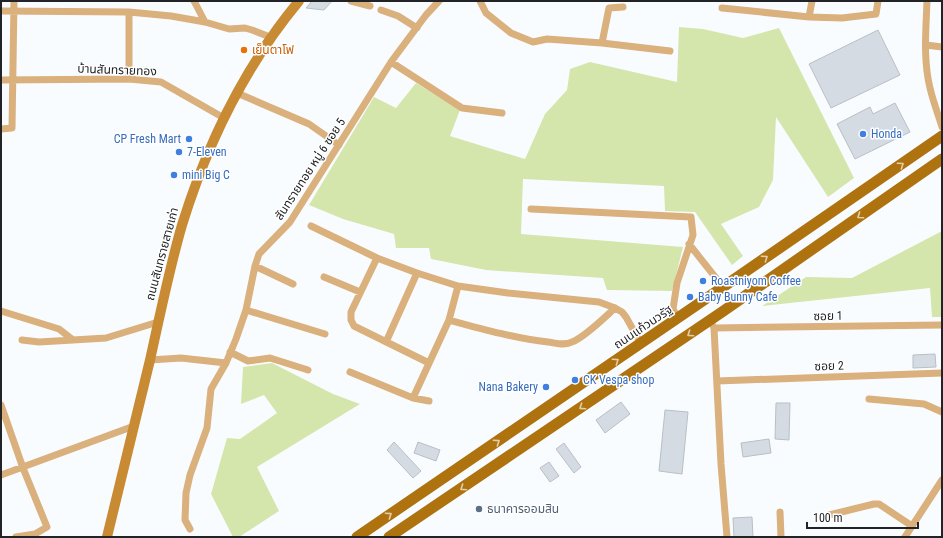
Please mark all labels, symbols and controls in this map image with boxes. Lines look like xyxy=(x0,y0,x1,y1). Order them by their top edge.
place label: เย็นตาโฟ xyxy=(252,43,294,57)
marker: เย็นตาโฟ xyxy=(239,45,249,55)
street label: บ้านสันทรายทอง xyxy=(77,62,157,78)
street label: สันทรายทอย หมู่ 6 ซอย 5 xyxy=(272,115,348,223)
place label: Honda xyxy=(871,127,902,141)
marker: Honda xyxy=(858,129,868,139)
place label: CP Fresh Mart xyxy=(114,132,181,146)
marker: CP Fresh Mart xyxy=(184,134,194,144)
place label: 7-Eleven xyxy=(187,145,227,159)
marker: 7-Eleven xyxy=(174,147,184,157)
one-way arrow xyxy=(896,163,903,170)
place label: mini Big C xyxy=(182,168,230,182)
marker: mini Big C xyxy=(169,170,179,180)
street label: ถนนสันทรายสายเก่า xyxy=(143,206,181,302)
one-way arrow xyxy=(857,211,864,219)
one-way arrow xyxy=(761,256,768,263)
place label: Roastniyom Coffee xyxy=(711,274,801,288)
marker: Roastniyom Coffee xyxy=(698,276,708,286)
place label: Baby Bunny Cafe xyxy=(698,290,778,304)
marker: Baby Bunny Cafe xyxy=(685,292,695,302)
street label: ถนนแก้วนวรัฐ xyxy=(611,302,675,352)
street label: ซอย 1 xyxy=(813,309,843,323)
one-way arrow xyxy=(687,329,694,336)
one-way arrow xyxy=(612,358,619,366)
street label: ซอย 2 xyxy=(814,358,844,374)
place label: CK Vespa shop xyxy=(583,373,654,387)
marker: CK Vespa shop xyxy=(570,375,580,385)
place label: Nana Bakery xyxy=(479,380,538,394)
marker: Nana Bakery xyxy=(541,382,551,392)
one-way arrow xyxy=(579,402,586,410)
one-way arrow xyxy=(493,439,500,447)
one-way arrow xyxy=(460,483,467,490)
place label: ธนาคารออมสิน xyxy=(487,502,559,516)
marker: ธนาคารออมสิน xyxy=(474,504,484,514)
scale bar xyxy=(807,504,918,530)
text: 100 m xyxy=(813,511,843,525)
one-way arrow xyxy=(385,513,392,520)

